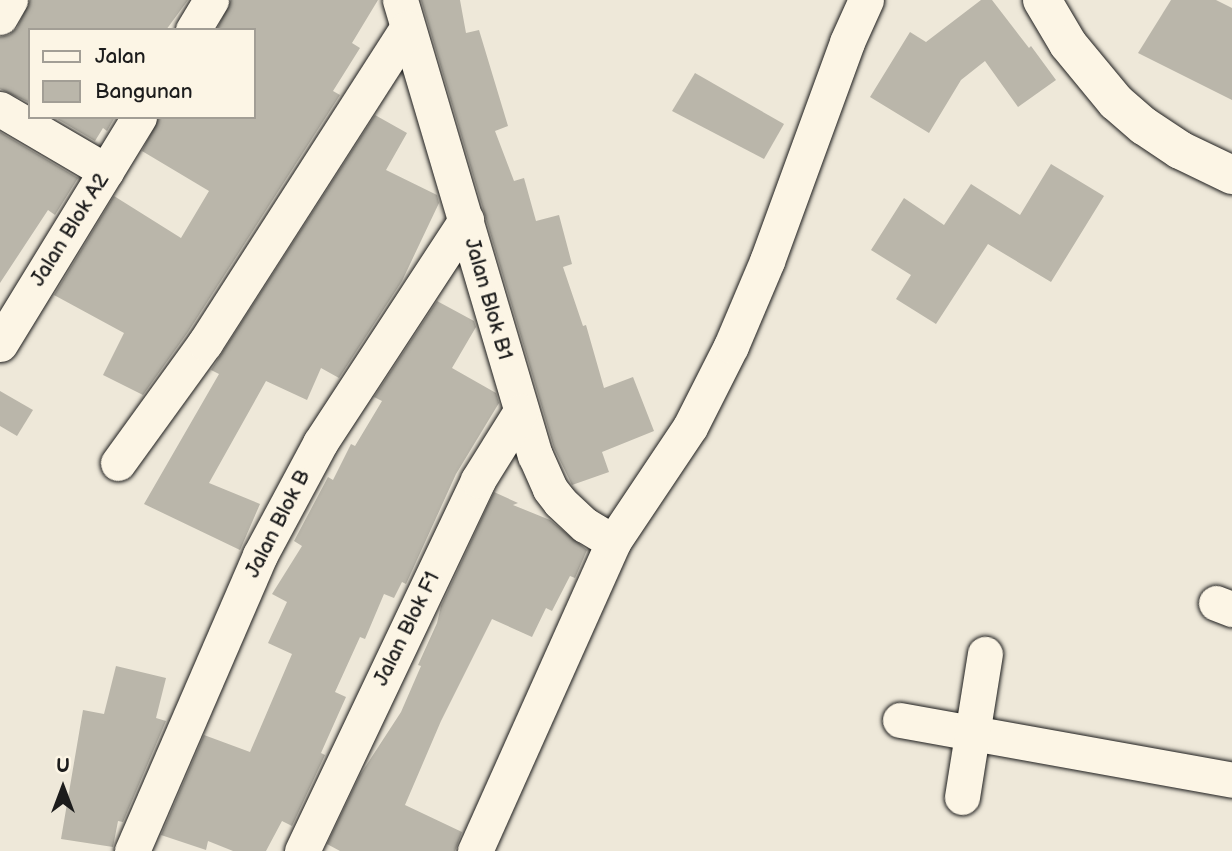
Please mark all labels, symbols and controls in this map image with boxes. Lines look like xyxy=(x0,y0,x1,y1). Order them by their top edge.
legend xyxy=(28,28,256,119)
text: Jalan xyxy=(95,44,146,69)
text: Bangunan xyxy=(95,79,193,104)
street label: Jalan Blok A2 xyxy=(25,169,115,291)
street label: Jalan Blok B1 xyxy=(459,235,517,363)
street label: Jalan Blok B xyxy=(240,466,316,582)
street label: Jalan Blok F1 xyxy=(369,568,445,690)
north arrow xyxy=(28,753,98,823)
text: U xyxy=(56,755,70,778)

